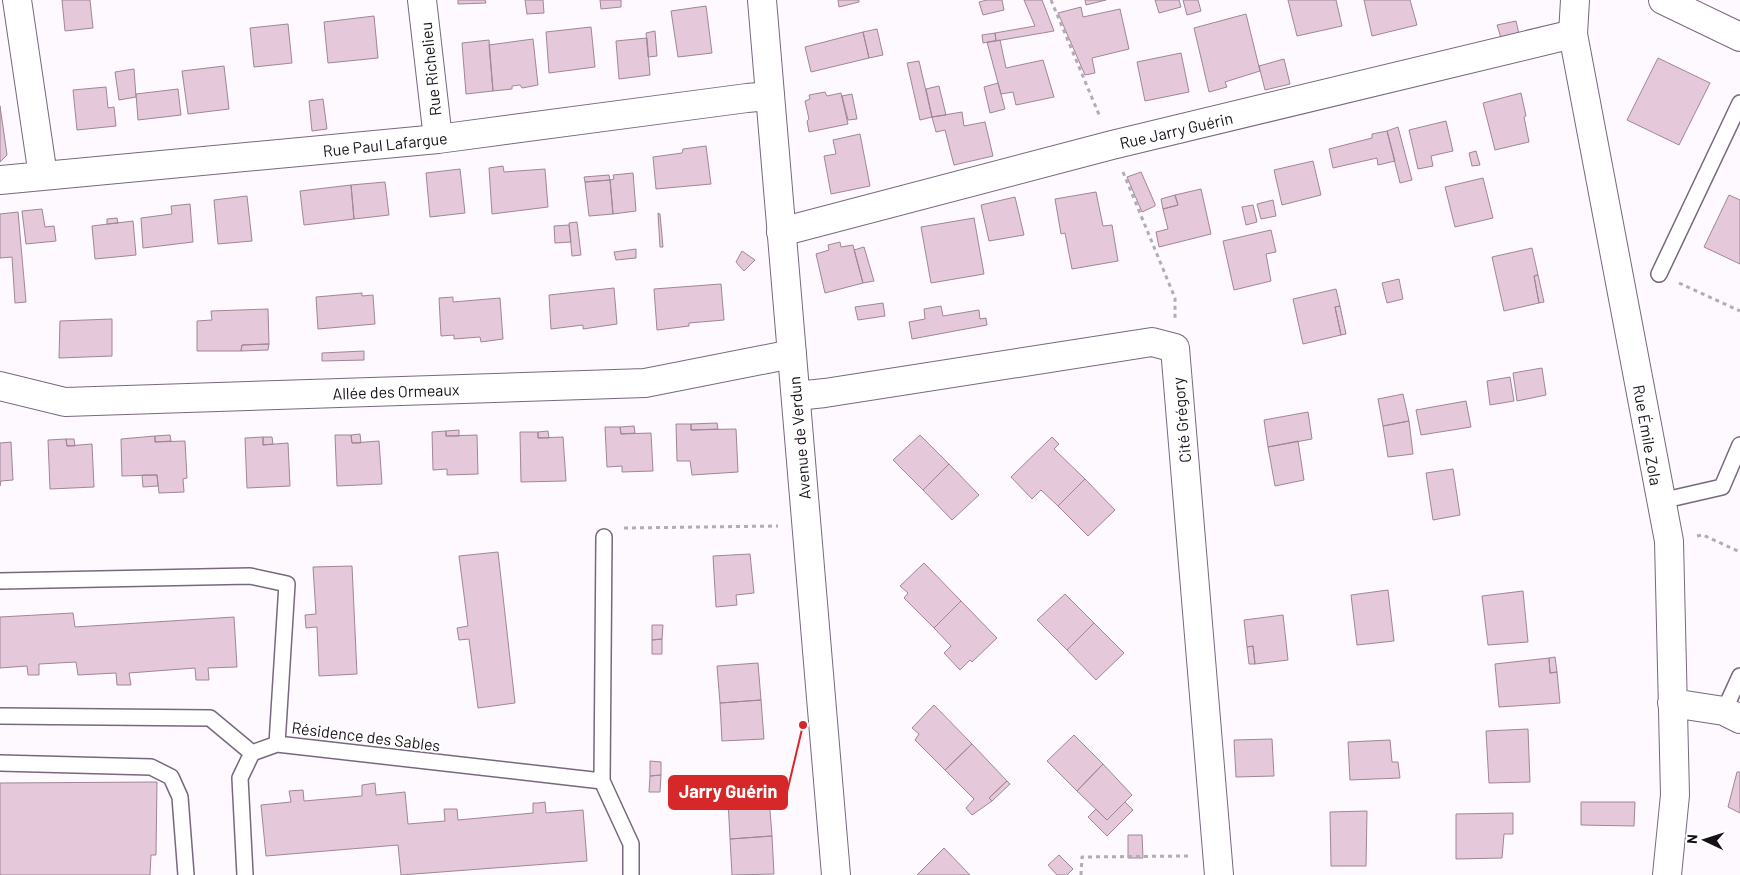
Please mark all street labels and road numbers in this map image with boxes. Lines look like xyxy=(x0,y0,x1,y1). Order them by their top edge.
street label: Rue Richelieu xyxy=(416,21,444,117)
street label: Rue Jarry Guérin xyxy=(1118,108,1234,152)
street label: Rue Paul Lafargue xyxy=(322,128,448,160)
street label: Avenue de Verdun xyxy=(784,376,814,500)
street label: Cité Grégory xyxy=(1168,376,1194,464)
street label: Allée des Ormeaux xyxy=(332,379,460,403)
street label: Rue Émile Zola xyxy=(1630,383,1666,487)
street label: Résidence des Sables xyxy=(291,717,441,755)

